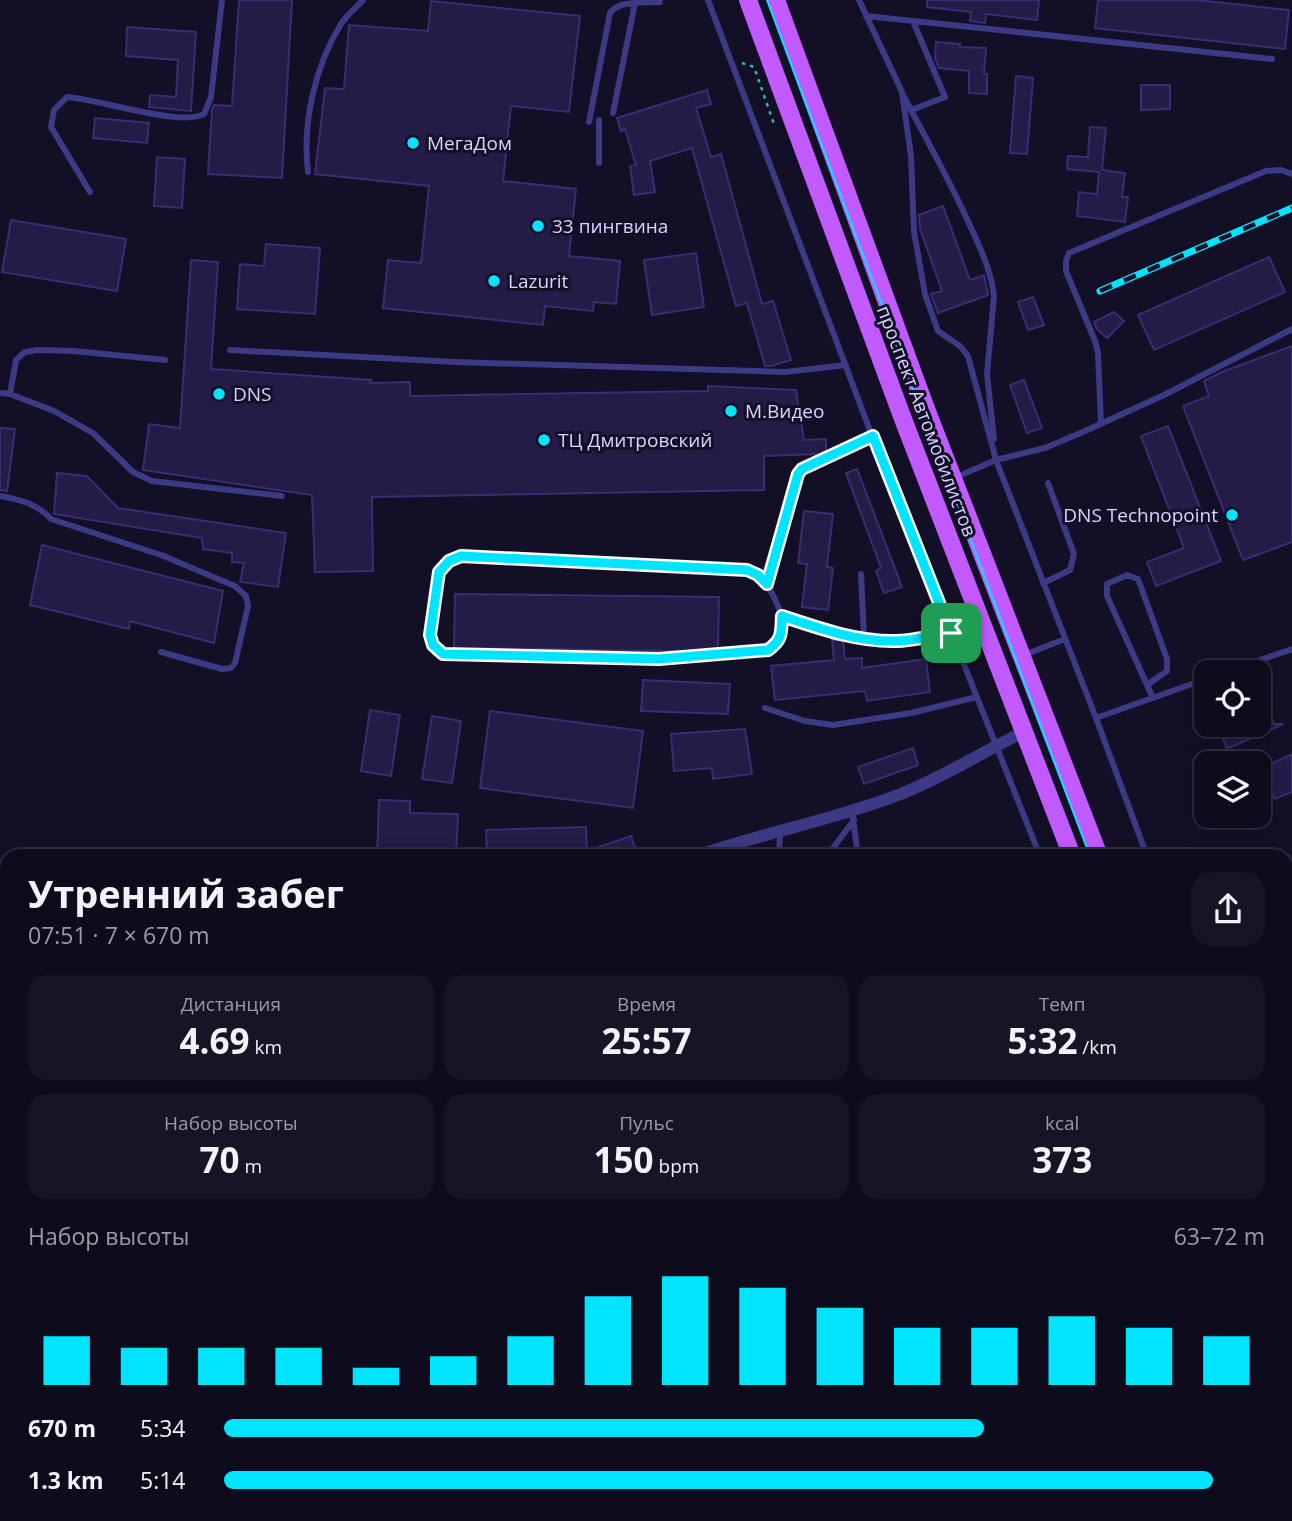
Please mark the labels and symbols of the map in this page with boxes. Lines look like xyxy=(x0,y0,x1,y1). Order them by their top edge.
place label: МегаДом xyxy=(427,130,512,156)
marker: МегаДом xyxy=(405,135,421,151)
place label: 33 пингвина xyxy=(552,213,668,239)
marker: 33 пингвина xyxy=(530,218,546,234)
place label: Lazurit xyxy=(508,268,569,294)
marker: Lazurit xyxy=(486,273,502,289)
street label: проспект Автомобилистов xyxy=(871,302,983,540)
place label: DNS xyxy=(233,381,272,407)
marker: DNS xyxy=(211,386,227,402)
place label: М.Видео xyxy=(745,398,824,424)
marker: М.Видео xyxy=(723,403,739,419)
place label: ТЦ Дмитровский xyxy=(558,427,712,453)
marker: ТЦ Дмитровский xyxy=(536,432,552,448)
place label: DNS Technopoint xyxy=(1063,502,1218,528)
marker: DNS Technopoint xyxy=(1224,507,1240,523)
pin xyxy=(921,603,981,663)

